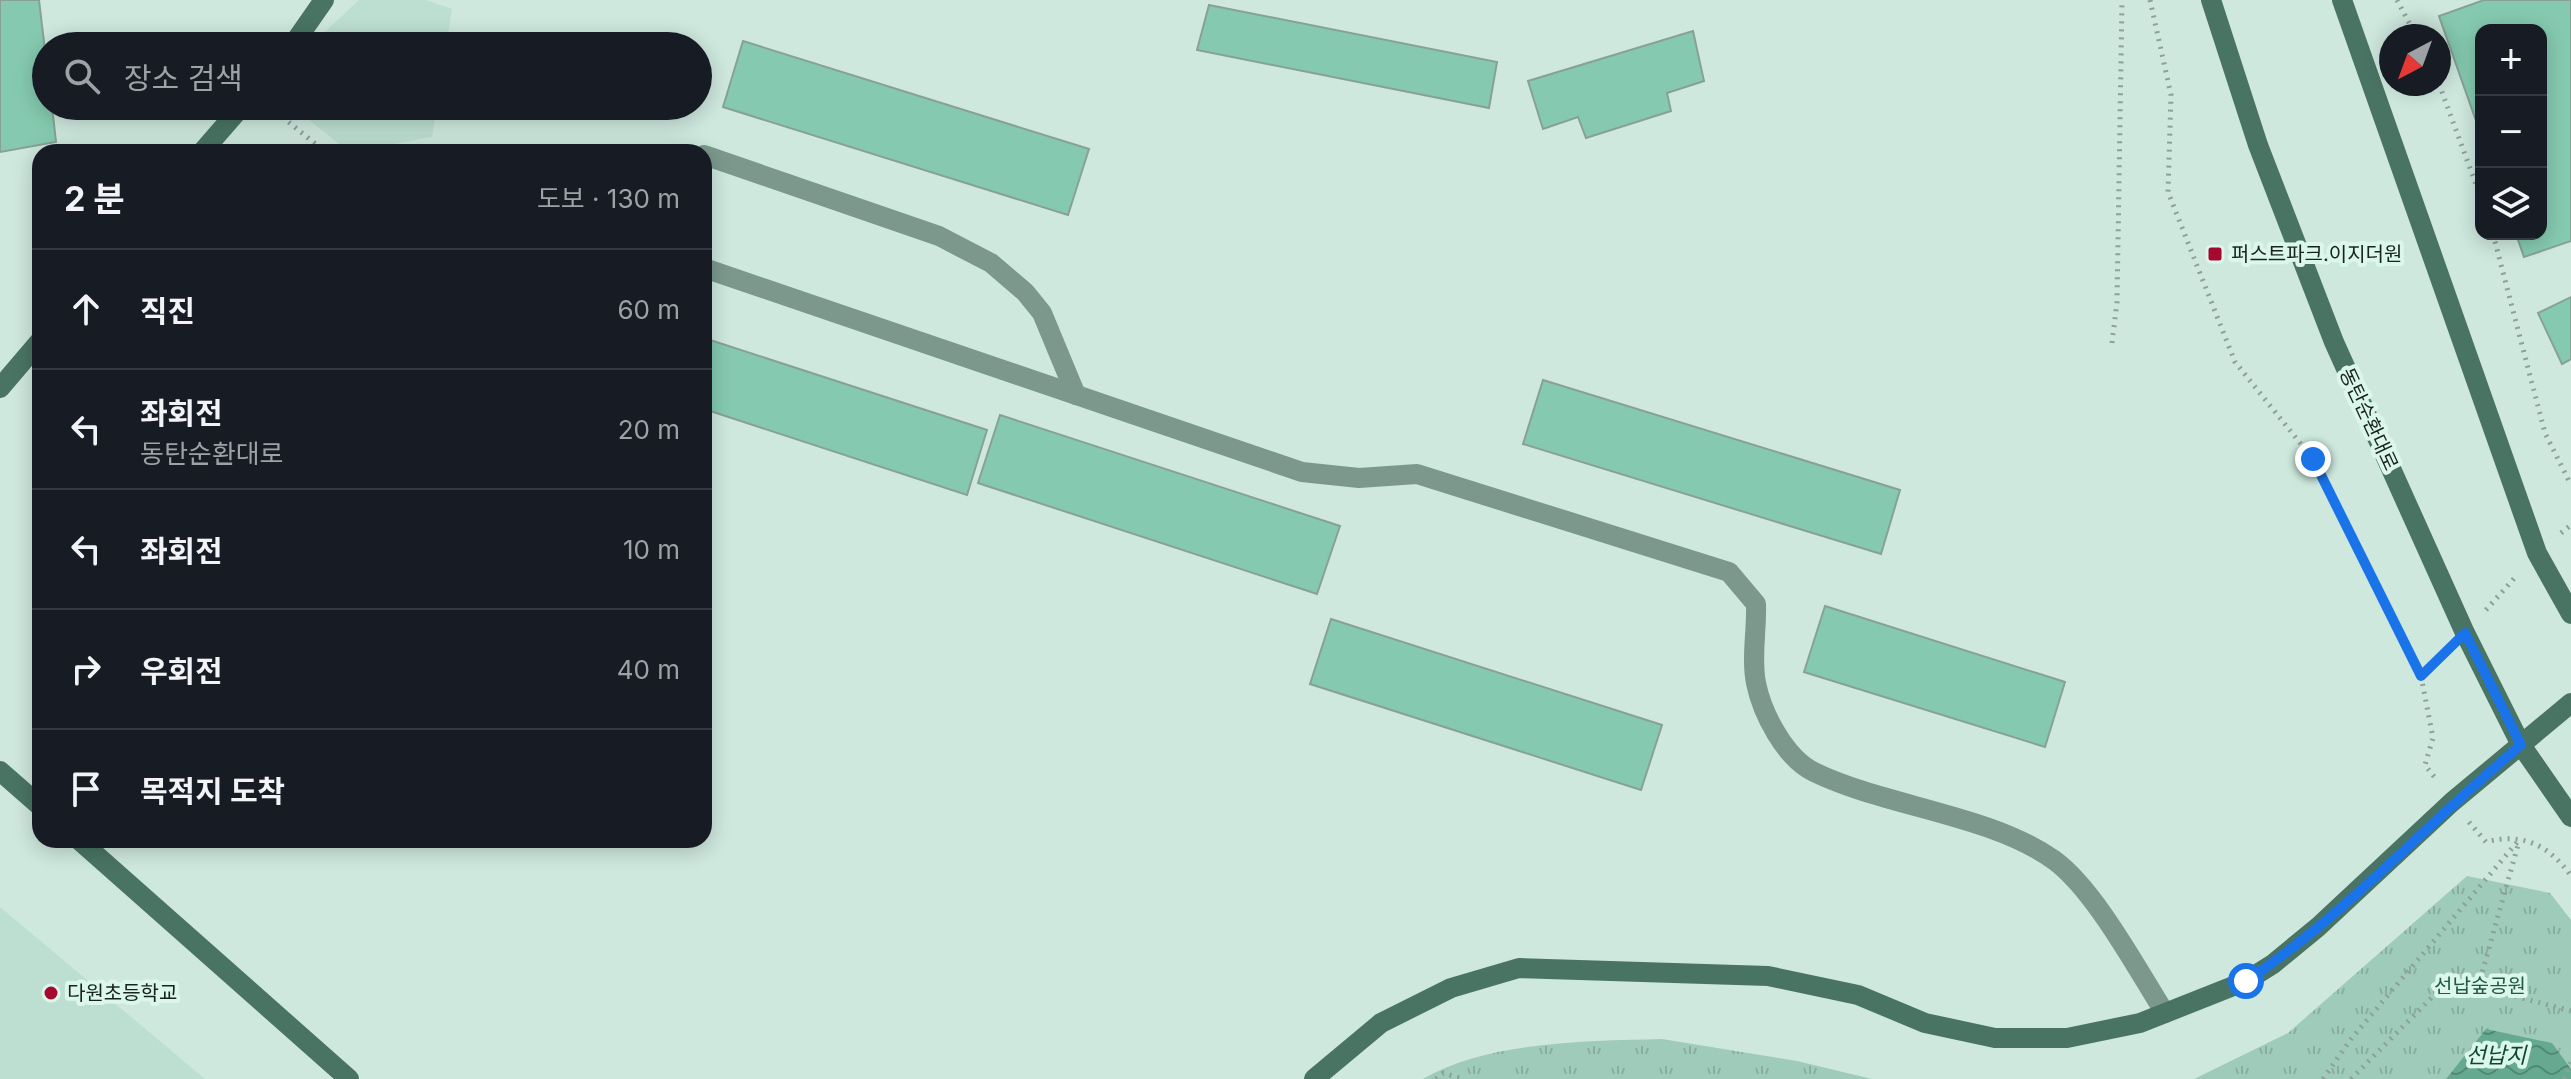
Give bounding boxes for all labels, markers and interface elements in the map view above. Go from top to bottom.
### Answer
north arrow [2379,24,2451,96]
map controls [2475,24,2547,240]
button: + [2475,24,2547,96]
search box [32,32,712,120]
icon: search [60,54,104,98]
text: 장소 검색 [124,60,243,96]
button: − [2475,96,2547,168]
button: layers [2475,168,2547,240]
text: 2 분 [64,178,125,219]
text: 도보 · 130 m [537,183,680,214]
place label: 퍼스트파크.이지더원 [2231,242,2402,266]
marker: 퍼스트파크.이지더원 [2206,245,2224,263]
icon: ahead [64,287,108,331]
text: 직진 [140,293,195,329]
text: 60 m [617,294,680,325]
street label: 동탄순환대로 [2335,364,2403,474]
text: 좌회전 [140,395,223,431]
icon: left [64,407,108,451]
text: 20 m [618,414,680,445]
text: 동탄순환대로 [140,438,284,469]
route end [2295,441,2331,477]
icon: left [64,527,108,571]
text: 좌회전 [140,533,223,569]
text: 10 m [623,534,680,565]
icon: right [64,647,108,691]
text: 우회전 [140,653,223,689]
text: 40 m [617,654,680,685]
icon: arrive [64,767,108,811]
text: 목적지 도착 [140,773,285,809]
route start [2228,963,2264,999]
park label: 선납숲공원 [2434,974,2526,998]
place label: 다원초등학교 [67,981,177,1005]
marker: 다원초등학교 [42,984,60,1002]
water label: 선납지 [2466,1042,2528,1068]

